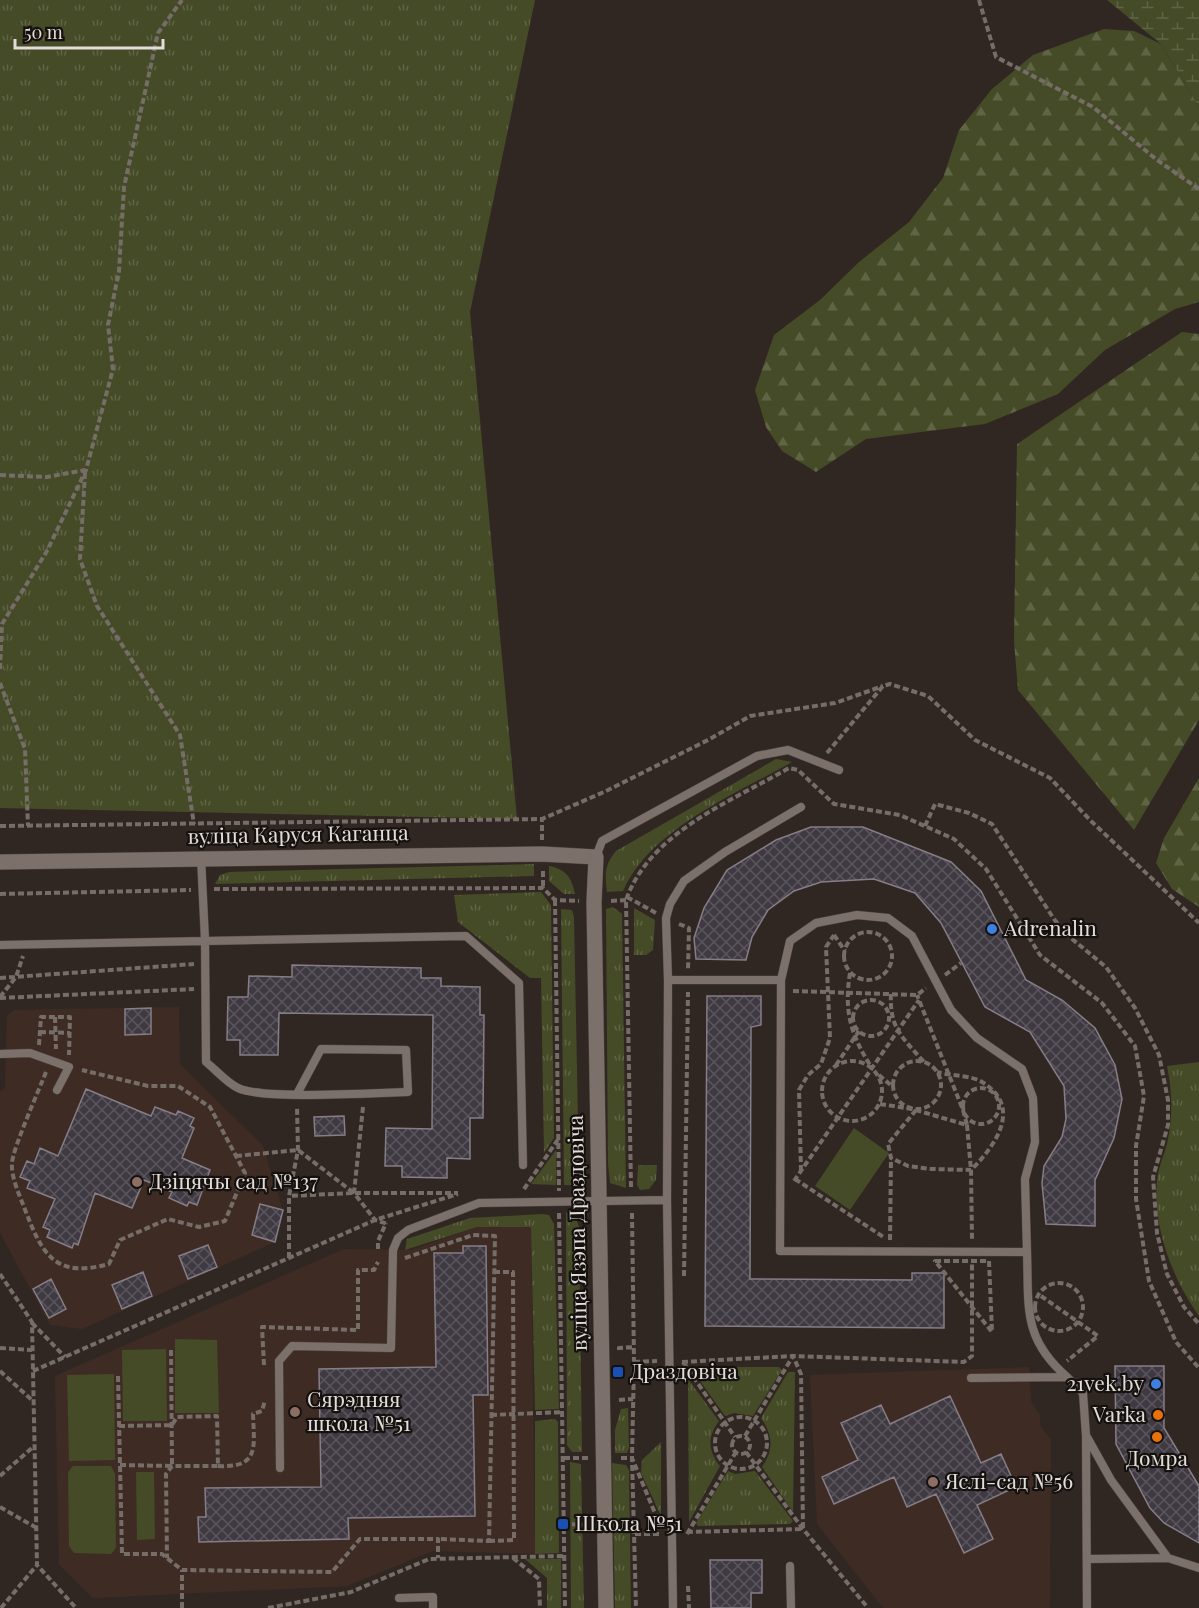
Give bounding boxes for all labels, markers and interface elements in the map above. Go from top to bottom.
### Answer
scale bar [15,12,164,50]
text: 50 m [24,20,63,44]
street label: вуліца Каруся Каганца [187,817,409,849]
place label: Adrenalin [1003,913,1097,941]
marker: Adrenalin [985,922,999,936]
street label: вуліца Язэпа Драздовіча [560,1114,592,1351]
place label: Дзіцячы сад №137 [149,1166,318,1194]
marker: Дзіцячы сад №137 [130,1175,144,1189]
place label: Драздовіча [630,1356,738,1384]
marker: Драздовіча [611,1365,625,1379]
place label: 21vek.by [1066,1368,1144,1396]
marker: 21vek.by [1149,1377,1163,1391]
place label: Сярэдняя школа №51 [307,1384,411,1436]
place label: Varka [1092,1399,1147,1427]
marker: Сярэдняя школа №51 [288,1405,302,1419]
marker: Varka [1151,1408,1165,1422]
marker: Домра [1150,1430,1164,1444]
place label: Домра [1126,1443,1189,1471]
place label: Яслі-сад №56 [944,1466,1073,1494]
marker: Яслі-сад №56 [926,1475,940,1489]
place label: Школа №51 [575,1508,682,1536]
marker: Школа №51 [556,1517,570,1531]

